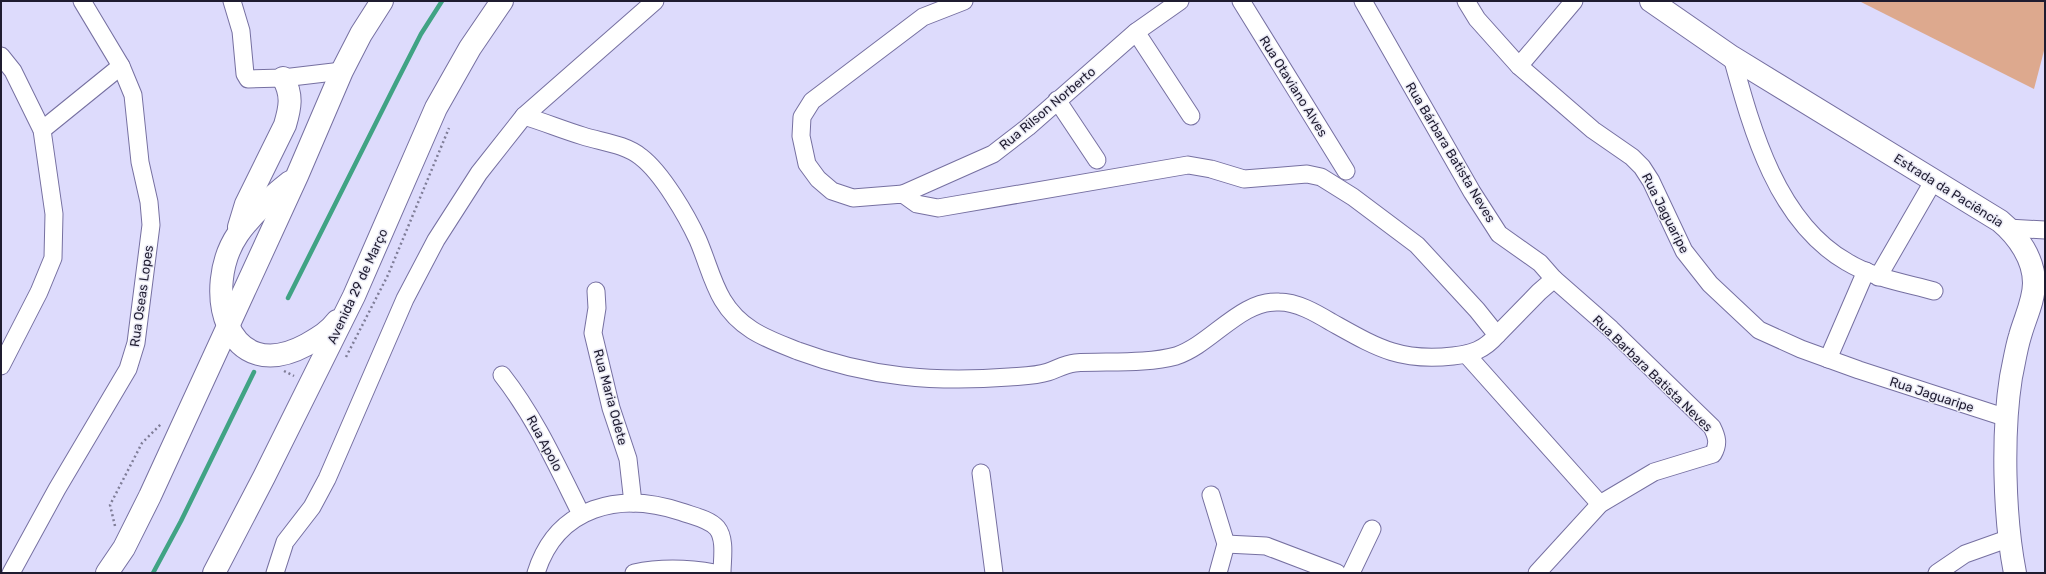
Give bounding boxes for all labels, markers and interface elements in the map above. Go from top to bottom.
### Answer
street label: Rua Otaviano Alves [1256,33,1331,140]
street label: Rua Rilson Norberto [996,64,1098,153]
street label: Rua Bárbara Batista Neves [1403,80,1499,225]
street label: Estrada da Paciência [1891,151,2006,230]
street label: Rua Jaguaripe [1638,171,1692,256]
street label: Avenida 29 de Março [324,226,391,346]
street label: Rua Oseas Lopes [127,244,156,348]
street label: Rua Barbara Batista Neves [1590,312,1716,435]
street label: Rua Maria Odete [590,347,631,447]
street label: Rua Jaguaripe [1887,374,1976,416]
street label: Rua Apolo [524,413,565,474]

